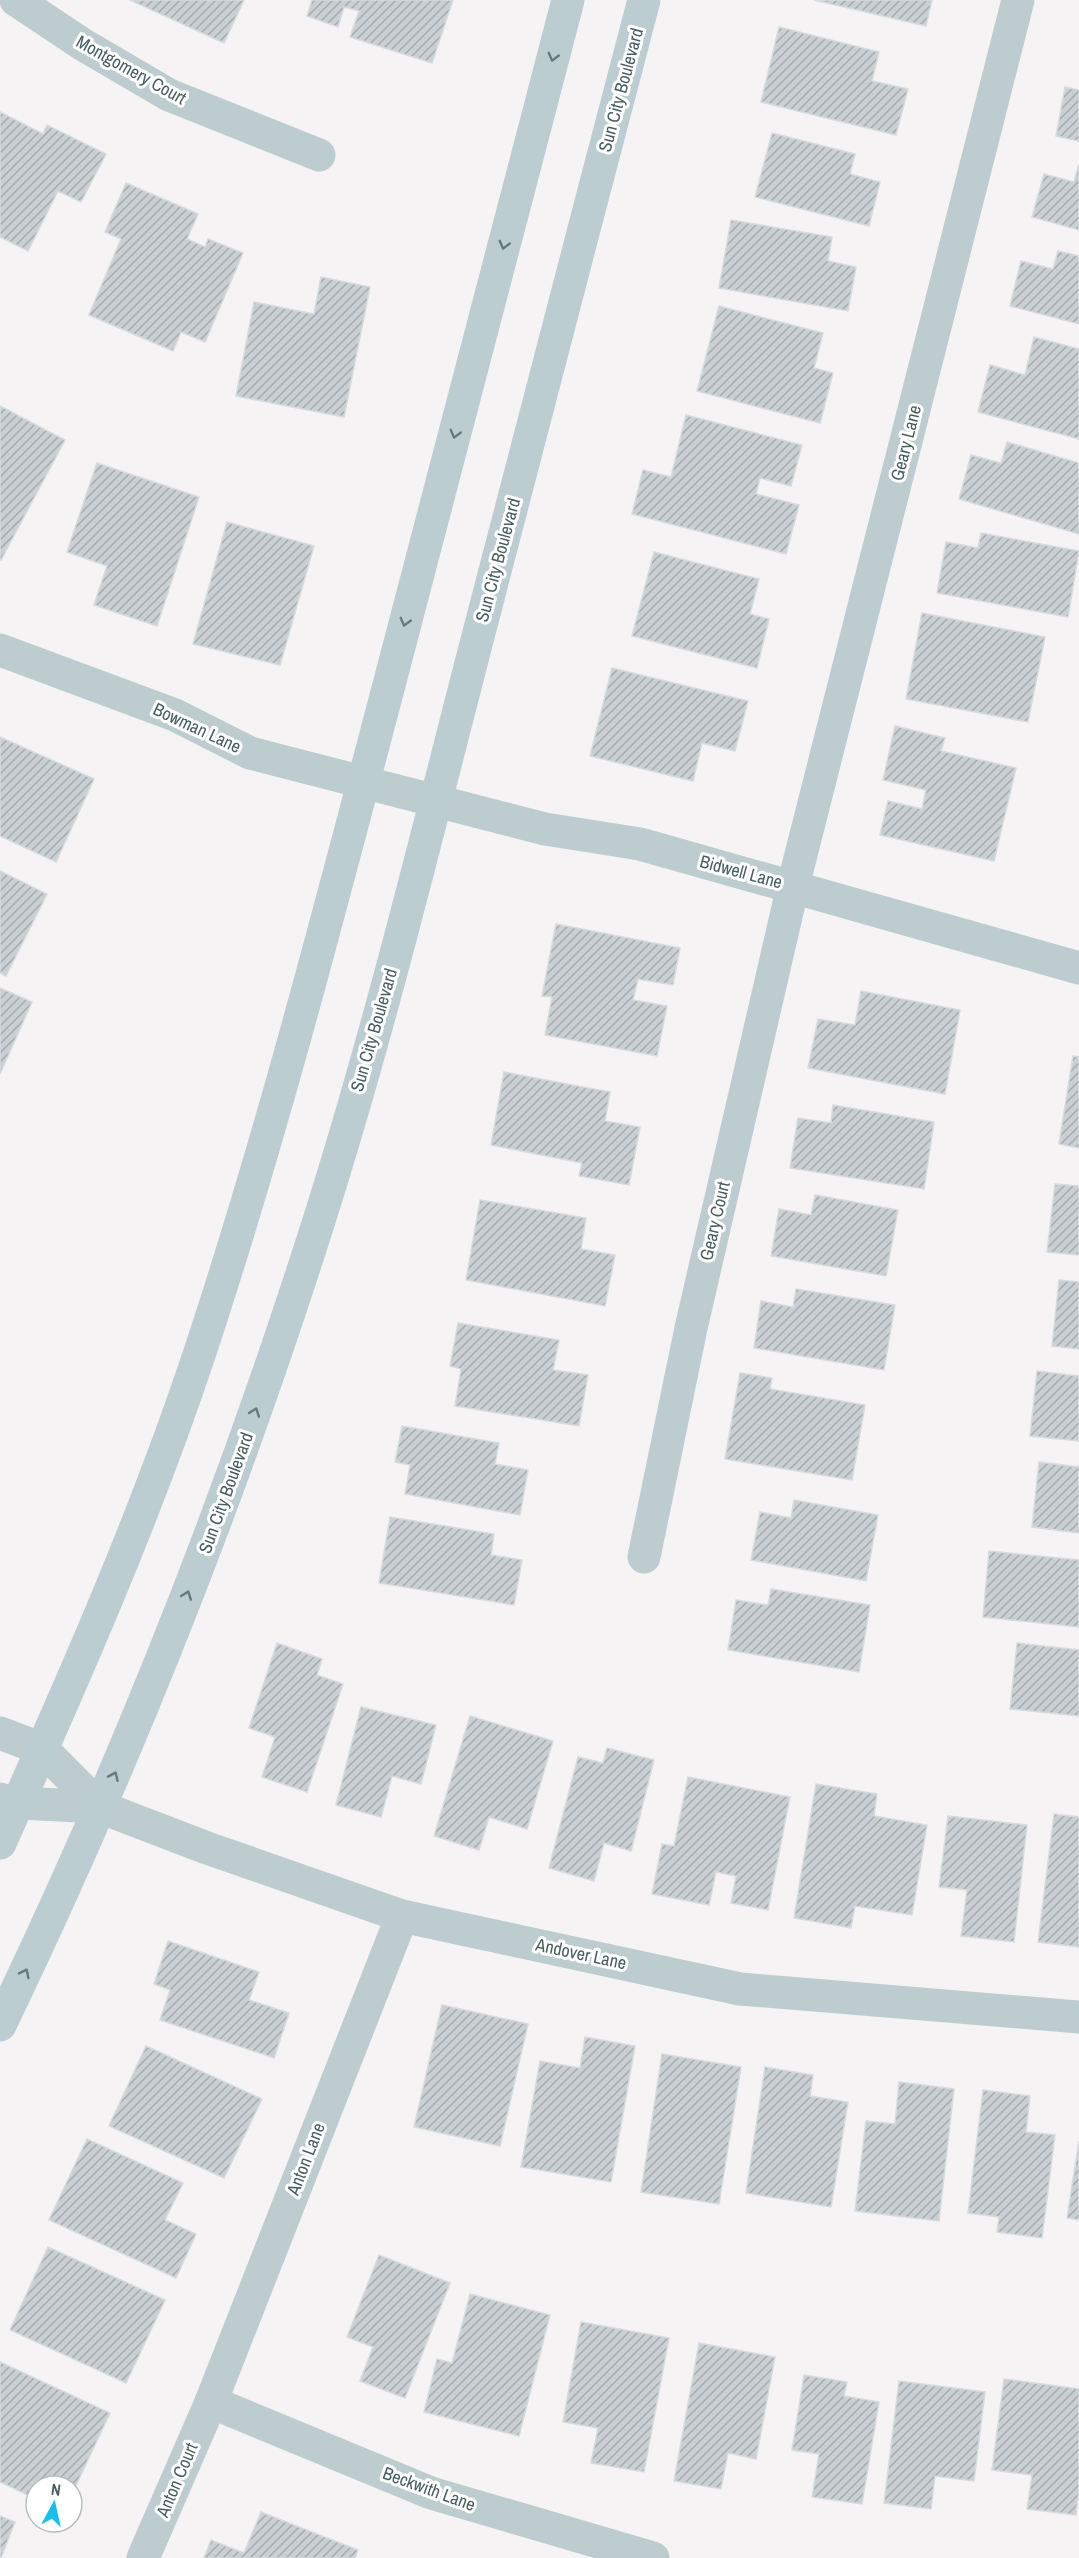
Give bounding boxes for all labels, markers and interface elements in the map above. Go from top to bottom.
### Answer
street label: Sun City Boulevard [592,25,649,155]
street label: Montgomery Court [72,29,191,110]
one-way arrow [548,51,561,61]
one-way arrow [499,239,511,250]
street label: Geary Lane [884,402,927,483]
one-way arrow [449,429,462,439]
street label: Sun City Boulevard [469,495,526,625]
one-way arrow [400,617,413,627]
street label: Bowman Lane [149,696,245,759]
street label: Bidwell Lane [697,849,785,895]
street label: Sun City Boulevard [344,965,403,1094]
street label: Geary Court [693,1179,736,1263]
one-way arrow [247,1407,260,1418]
street label: Sun City Boulevard [192,1429,259,1557]
one-way arrow [180,1590,193,1601]
one-way arrow [107,1771,119,1782]
street label: Andover Lane [533,1932,629,1975]
one-way arrow [18,1968,30,1979]
street label: Anton Lane [280,2119,331,2199]
street label: Anton Court [149,2439,203,2522]
street label: Beckwith Lane [379,2460,479,2517]
north arrow [24,2474,84,2534]
text: N [50,2478,62,2501]

